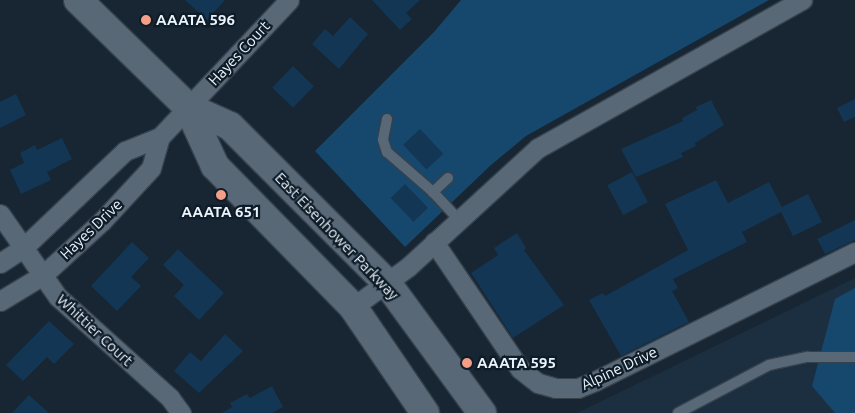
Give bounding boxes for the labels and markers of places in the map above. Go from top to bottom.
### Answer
place label: AAATA 596 [156,11,235,29]
marker: AAATA 596 [140,14,152,26]
marker: AAATA 651 [215,189,227,201]
place label: AAATA 651 [182,203,260,221]
place label: AAATA 595 [477,354,556,372]
marker: AAATA 595 [461,357,473,369]

